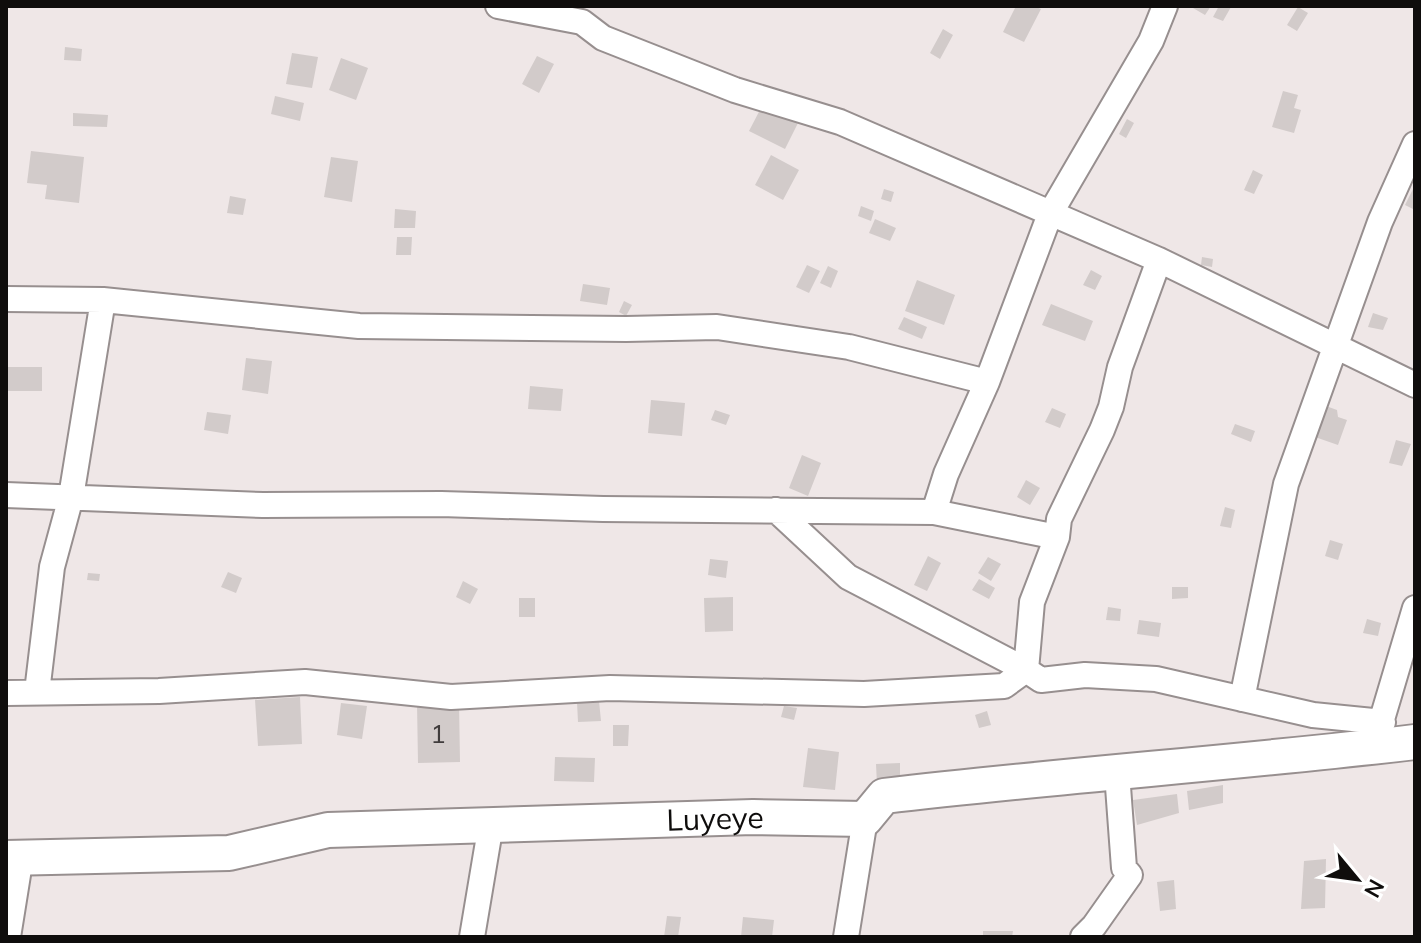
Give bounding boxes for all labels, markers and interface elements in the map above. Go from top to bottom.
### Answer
house number: 1 [430,717,446,750]
street label: Luyeye [666,798,764,839]
north arrow [1317,839,1397,919]
text: N [1358,875,1391,903]

